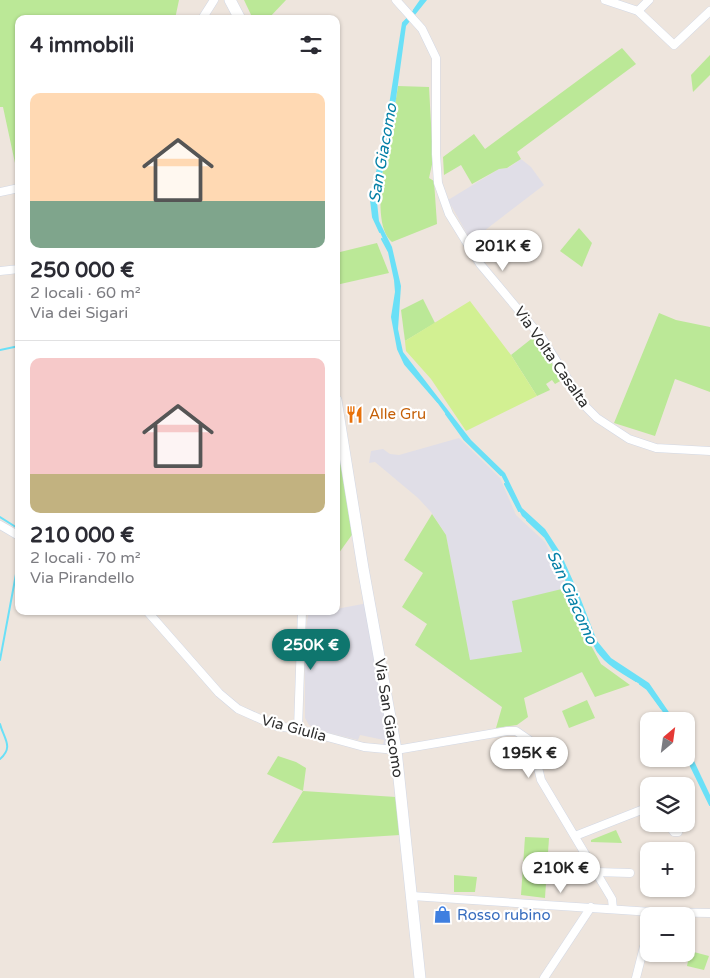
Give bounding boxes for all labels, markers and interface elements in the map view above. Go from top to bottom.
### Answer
icon: filters [297,31,325,59]
text: 4 immobili [30,33,134,58]
water label: San Giacomo [364,101,402,204]
icon: home [133,125,223,215]
pin: 201K € [462,230,544,272]
text: 201K € [475,236,531,256]
text: 250 000 € [30,258,134,283]
text: 2 locali · 60 m² [30,283,141,303]
text: Via dei Sigari [30,303,128,323]
street label: Via Volta Casalta [510,303,594,411]
icon: home [133,391,223,481]
restaurant icon: Alle Gru [345,404,365,424]
place label: Alle Gru [369,405,426,423]
text: 210 000 € [30,523,134,548]
water label: San Giacomo [543,547,602,649]
text: 2 locali · 70 m² [30,548,141,568]
text: Via Pirandello [30,568,134,588]
pin: 250K € [270,628,352,671]
text: 250K € [283,635,339,655]
street label: Via San Giacomo [371,657,407,779]
street label: Via Giulia [260,711,328,745]
north arrow [640,712,695,768]
map controls [640,712,695,962]
pin: 195K € [488,736,570,779]
text: 195K € [501,743,557,763]
button: layers [640,777,695,832]
button: + [640,842,695,897]
pin: 210K € [520,852,602,894]
text: 210K € [533,858,589,878]
shop icon: Rosso rubino [433,905,453,925]
place label: Rosso rubino [457,906,551,924]
button: − [640,907,695,962]

